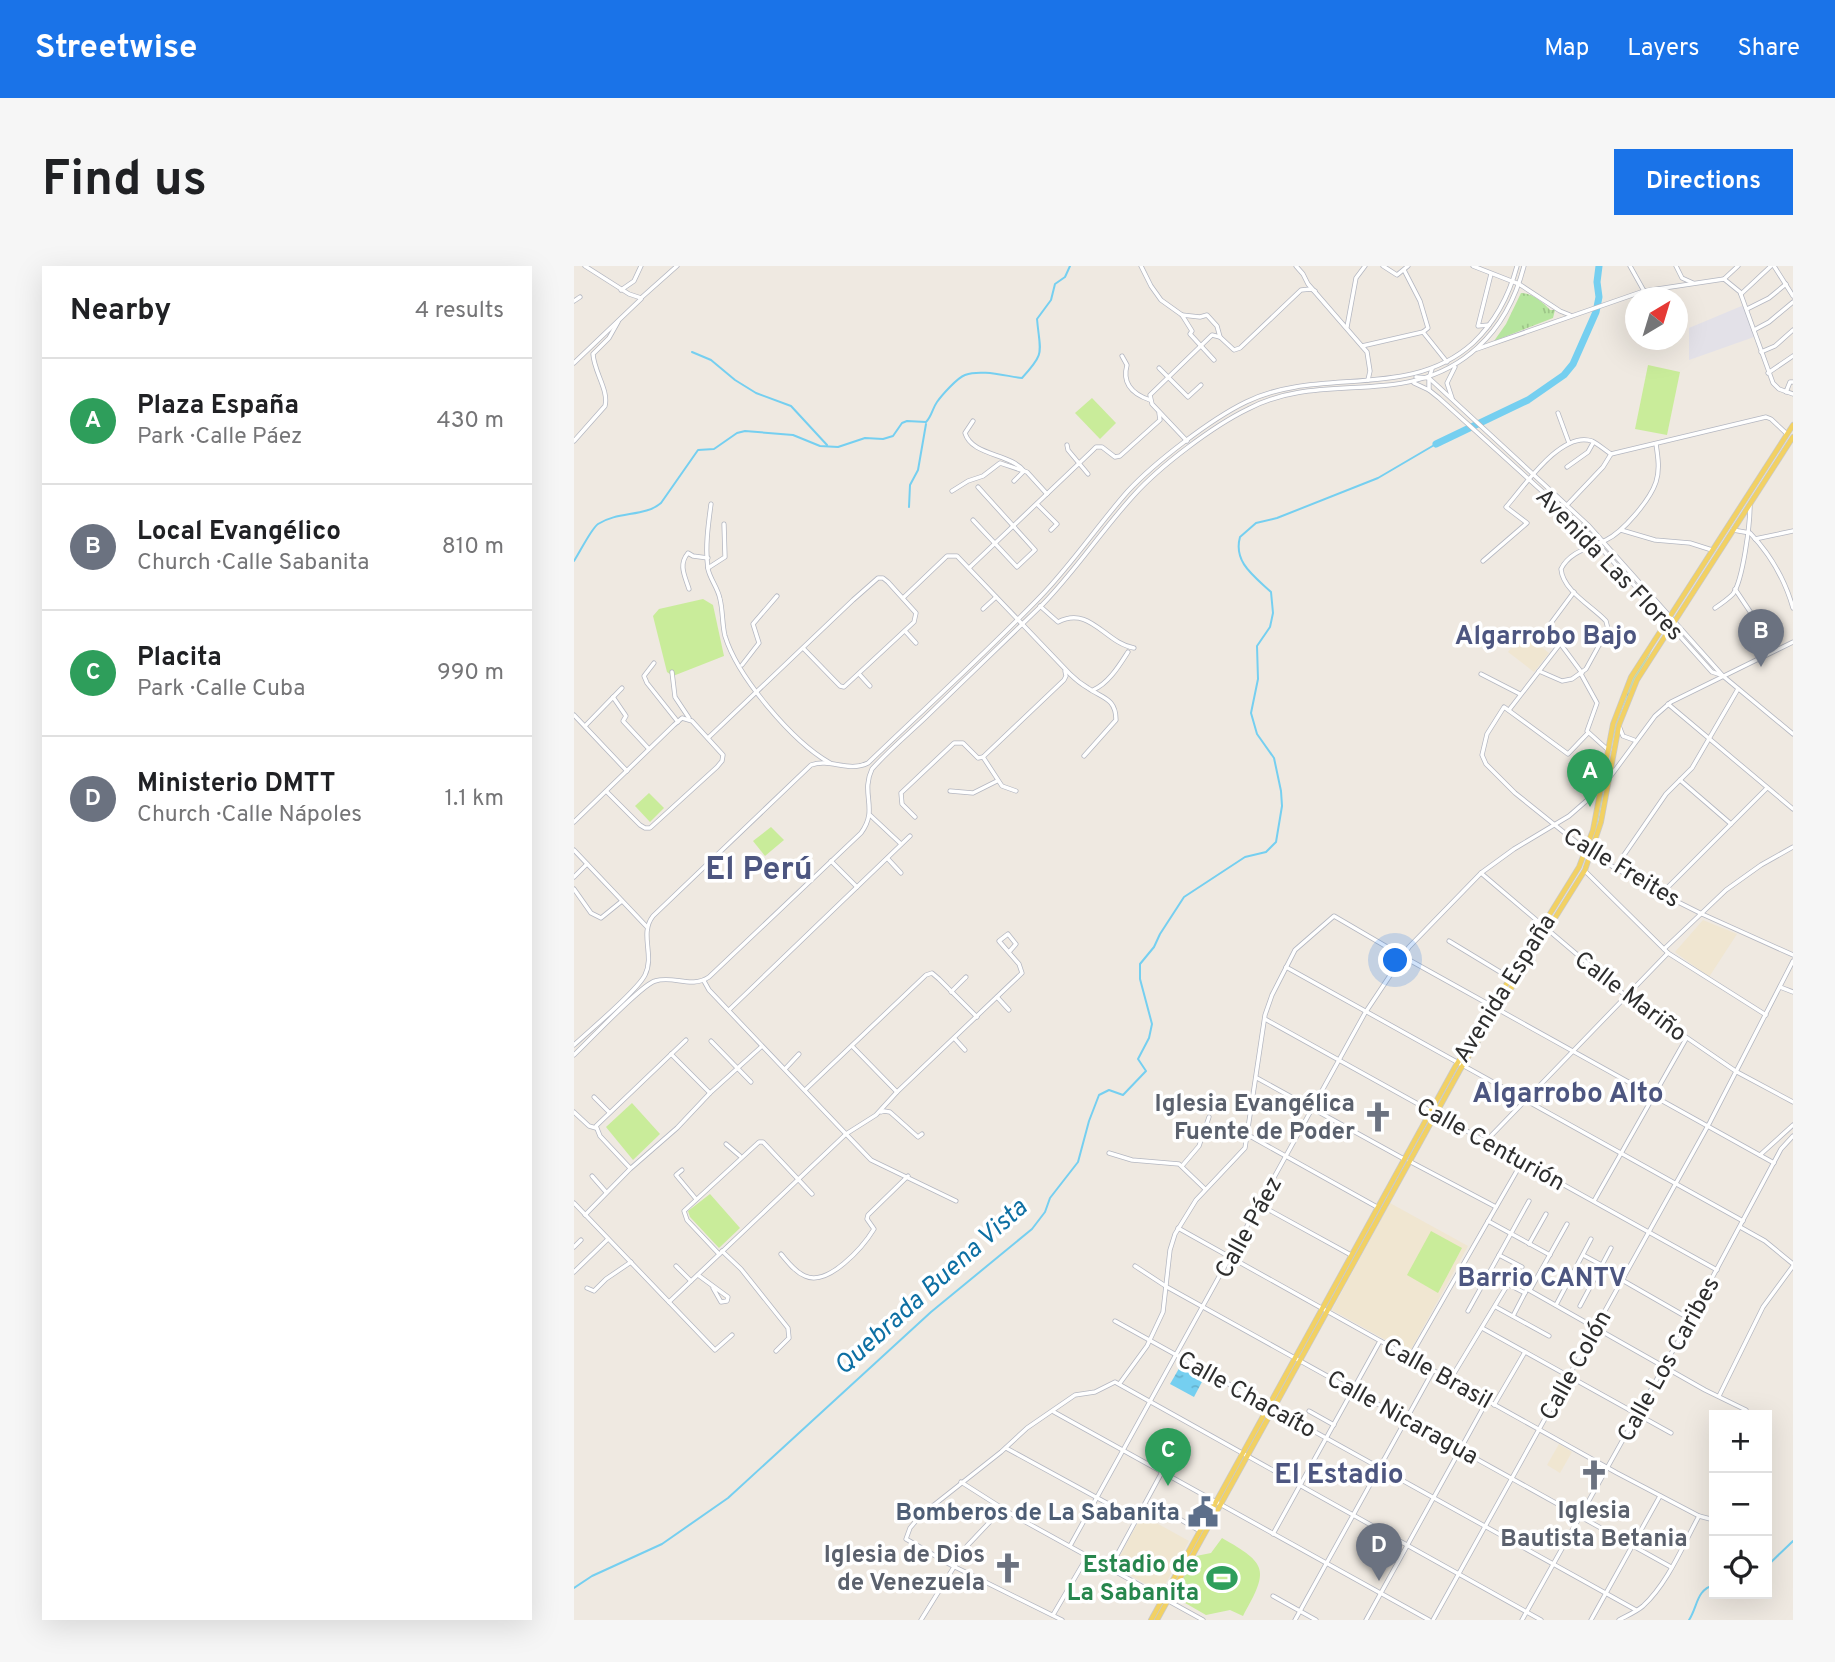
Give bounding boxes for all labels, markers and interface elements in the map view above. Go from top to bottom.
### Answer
text: Streetwise [35,28,197,70]
text: Map [1544,34,1589,64]
text: Layers [1627,34,1699,64]
text: Share [1737,34,1800,64]
button: Directions [1614,149,1793,215]
text: Find us [42,151,207,213]
north arrow [1625,287,1688,350]
text: Nearby [70,293,171,330]
text: 4 results [415,297,504,326]
text: Plaza España [137,390,299,423]
text: A [85,407,101,436]
text: 430 m [436,407,504,436]
text: Park · Calle Páez [137,423,302,452]
street label: Avenida Las Flores [1528,483,1689,648]
text: Local Evangélico [137,516,341,549]
text: B [85,533,101,562]
text: 810 m [442,533,504,562]
text: Church · Calle Sabanita [137,549,369,578]
pin: B [1738,609,1784,667]
district label: Algarrobo Bajo [1455,621,1637,654]
text: Placita [137,642,222,675]
text: C [86,659,100,688]
text: 990 m [437,659,504,688]
text: Park · Calle Cuba [137,675,305,704]
pin: A [1567,749,1613,807]
text: Ministerio DMTT [137,768,336,801]
text: D [85,785,101,814]
text: 1.1 km [445,785,504,814]
text: Church · Calle Nápoles [137,801,362,830]
street label: Calle Freites [1557,822,1685,915]
district label: El Perú [705,851,813,891]
street label: Avenida España [1448,909,1563,1069]
your location [1378,943,1412,977]
street label: Calle Mariño [1568,946,1692,1050]
district label: Algarrobo Alto [1472,1077,1664,1113]
place label: Iglesia Evangélica Fuente de Poder [1155,1090,1355,1148]
street label: Calle Centurión [1410,1092,1570,1199]
church icon: Iglesia Evangélica Fuente de Poder [1361,1100,1395,1134]
street label: Calle Páez [1210,1172,1290,1284]
water label: Quebrada Buena Vista [828,1192,1036,1383]
district label: Barrio CANTV [1458,1263,1626,1296]
street label: Calle Los Caribes [1612,1272,1728,1448]
street label: Calle Colón [1534,1306,1619,1426]
street label: Calle Brasil [1377,1332,1497,1417]
street label: Calle Chacaíto [1171,1345,1321,1446]
street label: Calle Nicaragua [1321,1365,1483,1473]
map controls [1709,1410,1772,1599]
button: + [1709,1410,1772,1473]
pin: C [1145,1428,1191,1486]
district label: El Estadio [1274,1458,1404,1494]
church icon: Iglesia Bautista Betania [1577,1458,1611,1492]
button: − [1709,1473,1772,1536]
public building icon: Bomberos de La Sabanita [1186,1495,1220,1529]
place label: Iglesia Bautista Betania [1500,1497,1688,1555]
place label: Bomberos de La Sabanita [895,1499,1180,1529]
pin: D [1356,1523,1402,1581]
button: locate [1709,1536,1772,1599]
place label: Iglesia de Dios de Venezuela [824,1541,985,1599]
church icon: Iglesia de Dios de Venezuela [991,1551,1025,1585]
place label: Estadio de La Sabanita [1067,1551,1199,1609]
sports icon: Estadio de La Sabanita [1205,1561,1239,1595]

